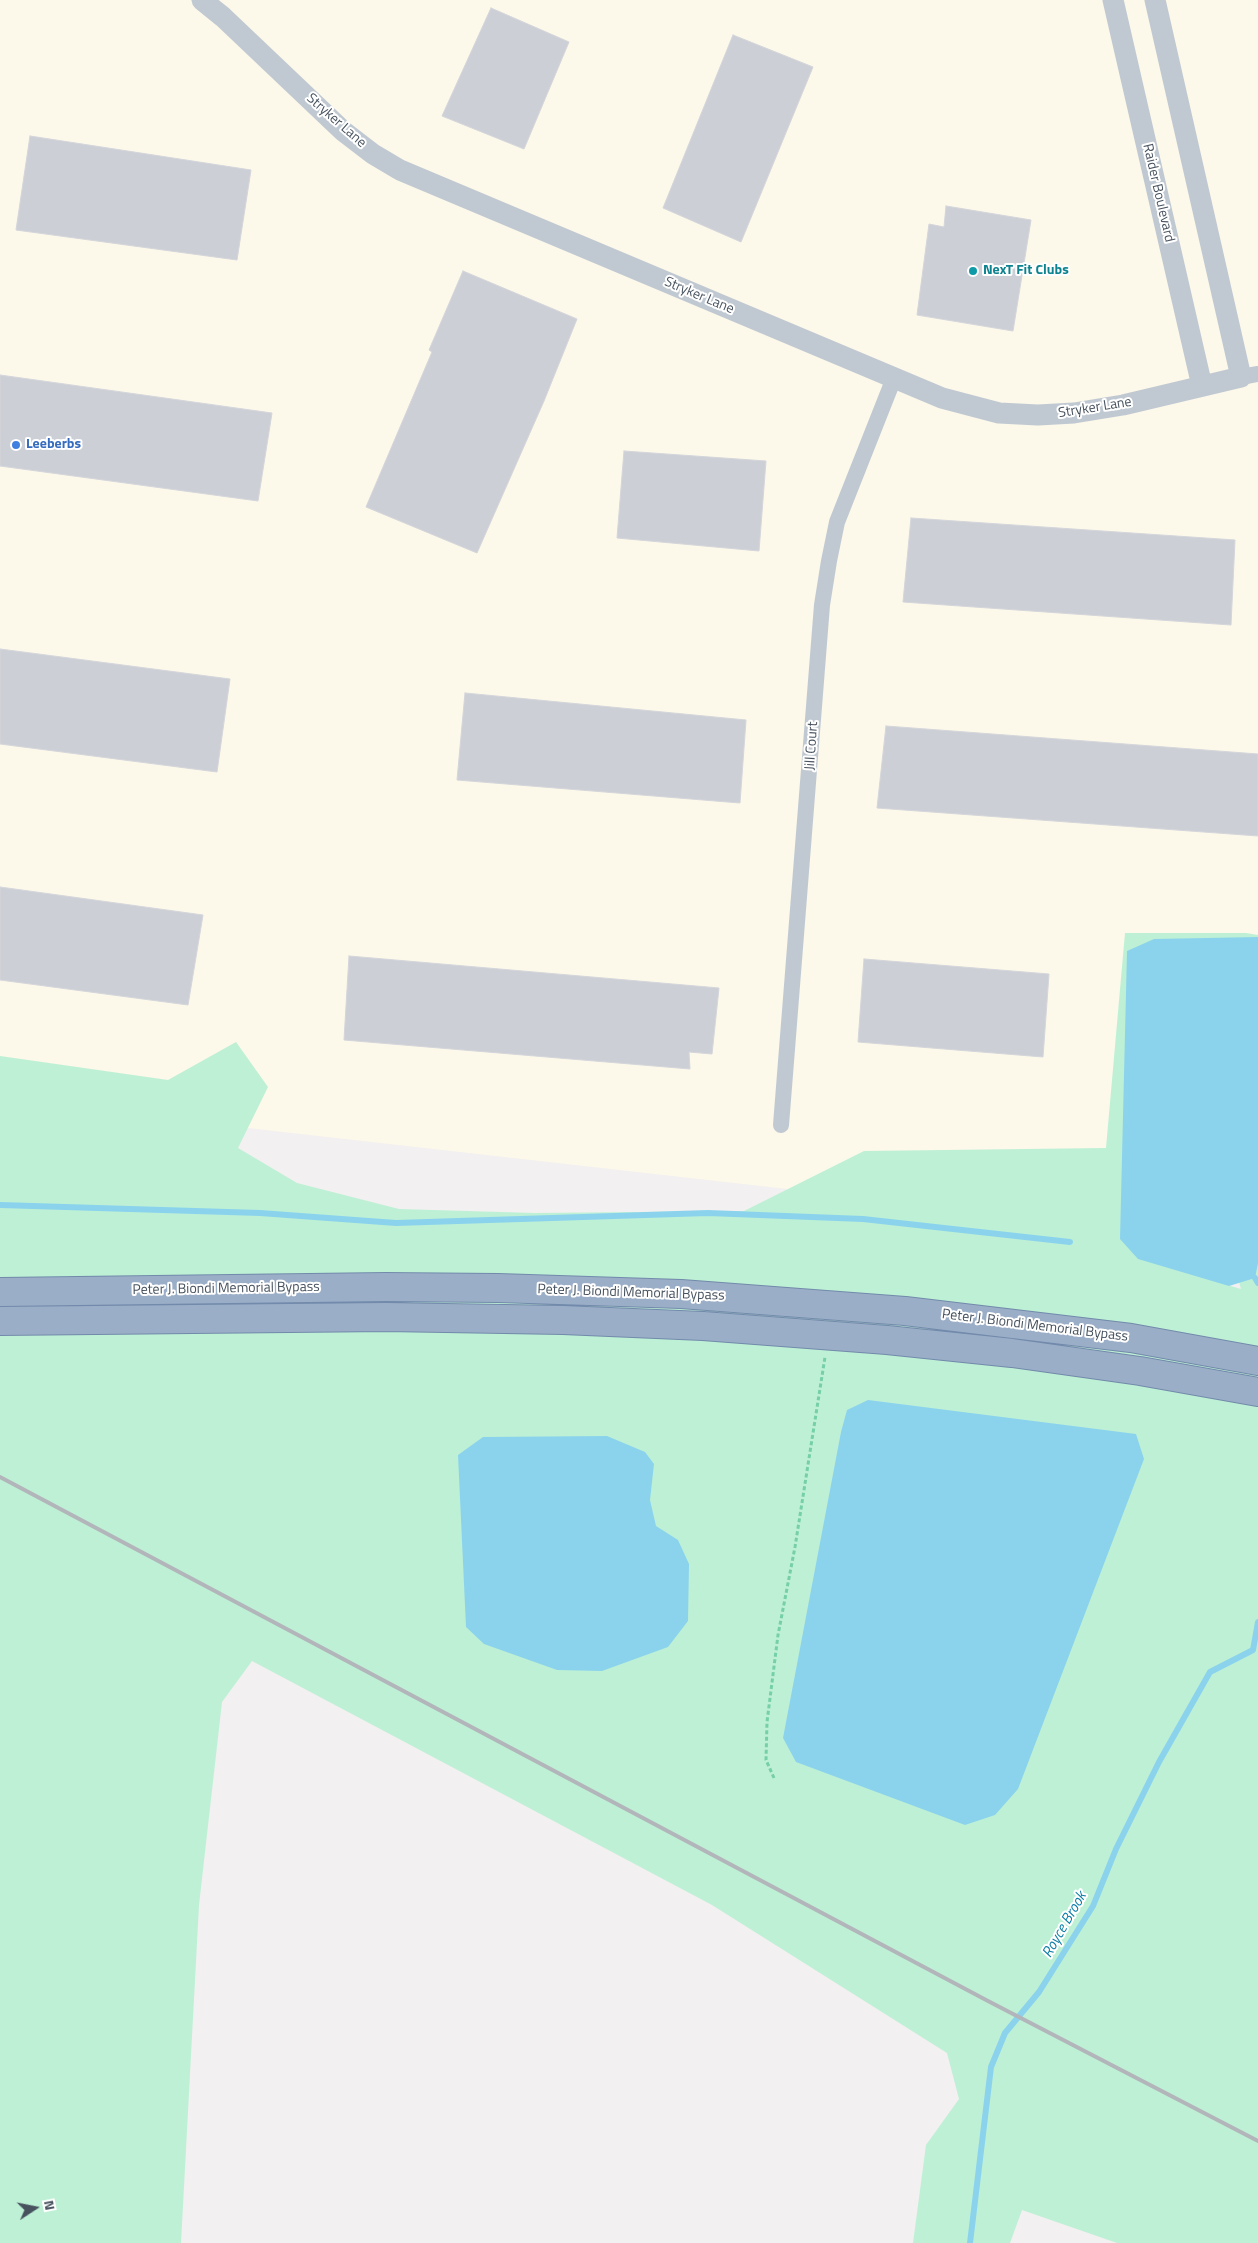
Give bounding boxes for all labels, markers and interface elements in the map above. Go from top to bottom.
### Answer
street label: Stryker Lane [303,90,369,152]
street label: Raider Boulevard [1139,142,1177,244]
place label: NexT Fit Clubs [983,263,1069,279]
marker: NexT Fit Clubs [967,265,979,277]
street label: Stryker Lane [662,274,736,318]
street label: Stryker Lane [1057,394,1133,422]
place label: Leeberbs [26,437,81,453]
marker: Leeberbs [10,439,22,451]
street label: Jill Court [802,721,822,771]
street label: Peter J. Biondi Memorial Bypass [132,1279,320,1299]
street label: Peter J. Biondi Memorial Bypass [537,1281,725,1305]
street label: Peter J. Biondi Memorial Bypass [941,1306,1129,1346]
water label: Royce Brook [1039,1889,1091,1961]
north arrow [10,2183,60,2233]
text: N [39,2198,61,2212]

